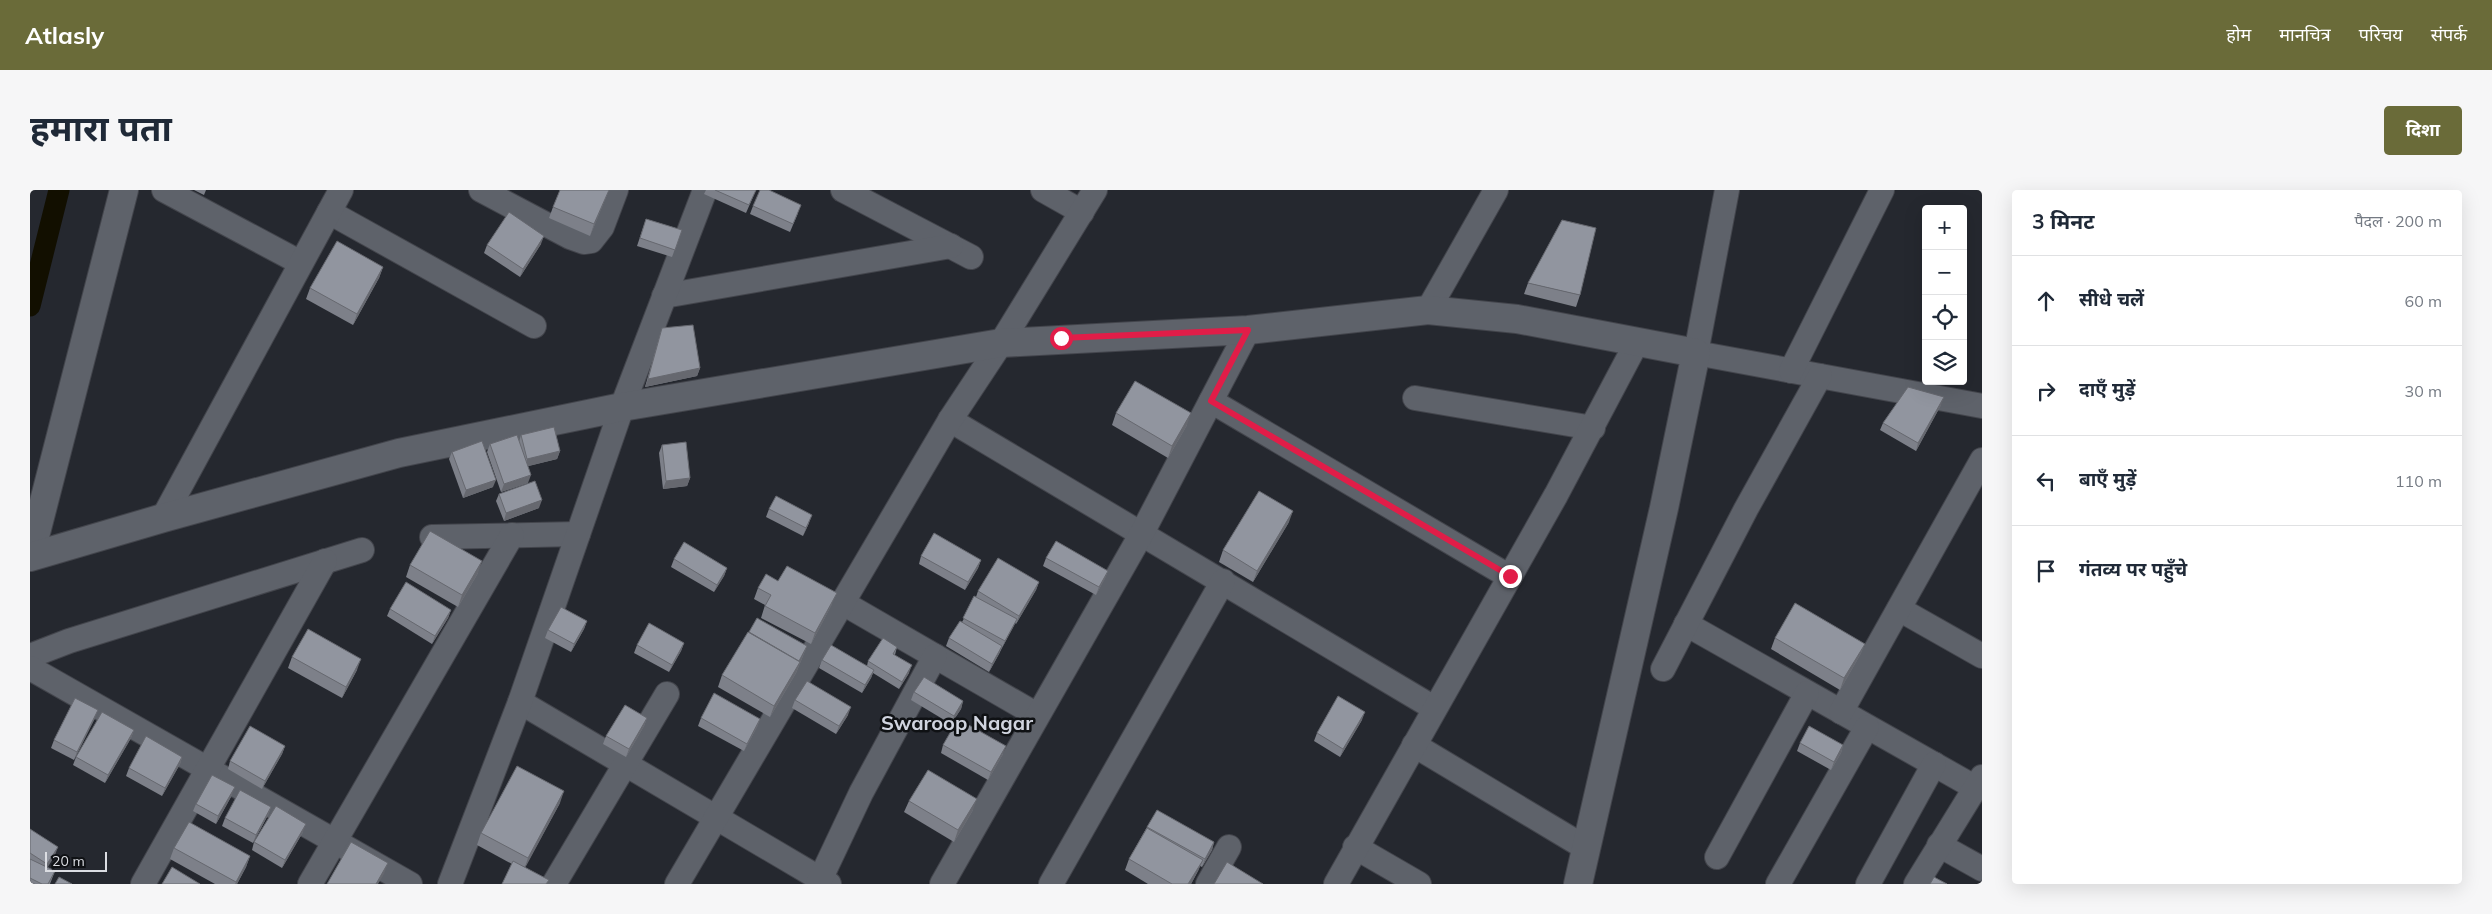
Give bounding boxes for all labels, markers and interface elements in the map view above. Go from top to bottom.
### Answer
text: Atlasly [25,20,104,50]
text: होम [2226,23,2251,46]
text: मानचित्र [2279,23,2331,46]
text: परिचय [2359,23,2403,46]
text: संपर्क [2431,23,2467,46]
text: हमारा पता [30,106,172,150]
button: दिशा [2384,106,2462,155]
map controls [1922,205,1967,385]
button: + [1922,205,1967,250]
text: 3 मिनट [2032,208,2094,234]
text: पैदल · 200 m [2354,211,2442,231]
button: − [1922,250,1967,295]
icon: ahead [2032,287,2060,315]
text: सीधे चलें [2079,287,2144,311]
text: 60 m [2405,291,2442,311]
button: locate [1922,295,1967,340]
route start [1050,327,1073,350]
button: layers [1922,340,1967,385]
icon: right [2032,377,2060,405]
text: दाएँ मुड़ें [2079,377,2135,401]
text: 30 m [2405,381,2442,401]
icon: left [2032,467,2060,495]
text: बाएँ मुड़ें [2079,467,2136,491]
text: 110 m [2395,471,2442,491]
icon: arrive [2032,557,2060,585]
text: गंतव्य पर पहुँचे [2079,557,2187,581]
route end [1499,565,1522,588]
district label: Swaroop Nagar [881,710,1033,735]
scale bar [45,849,108,872]
text: 20 m [52,852,85,870]

